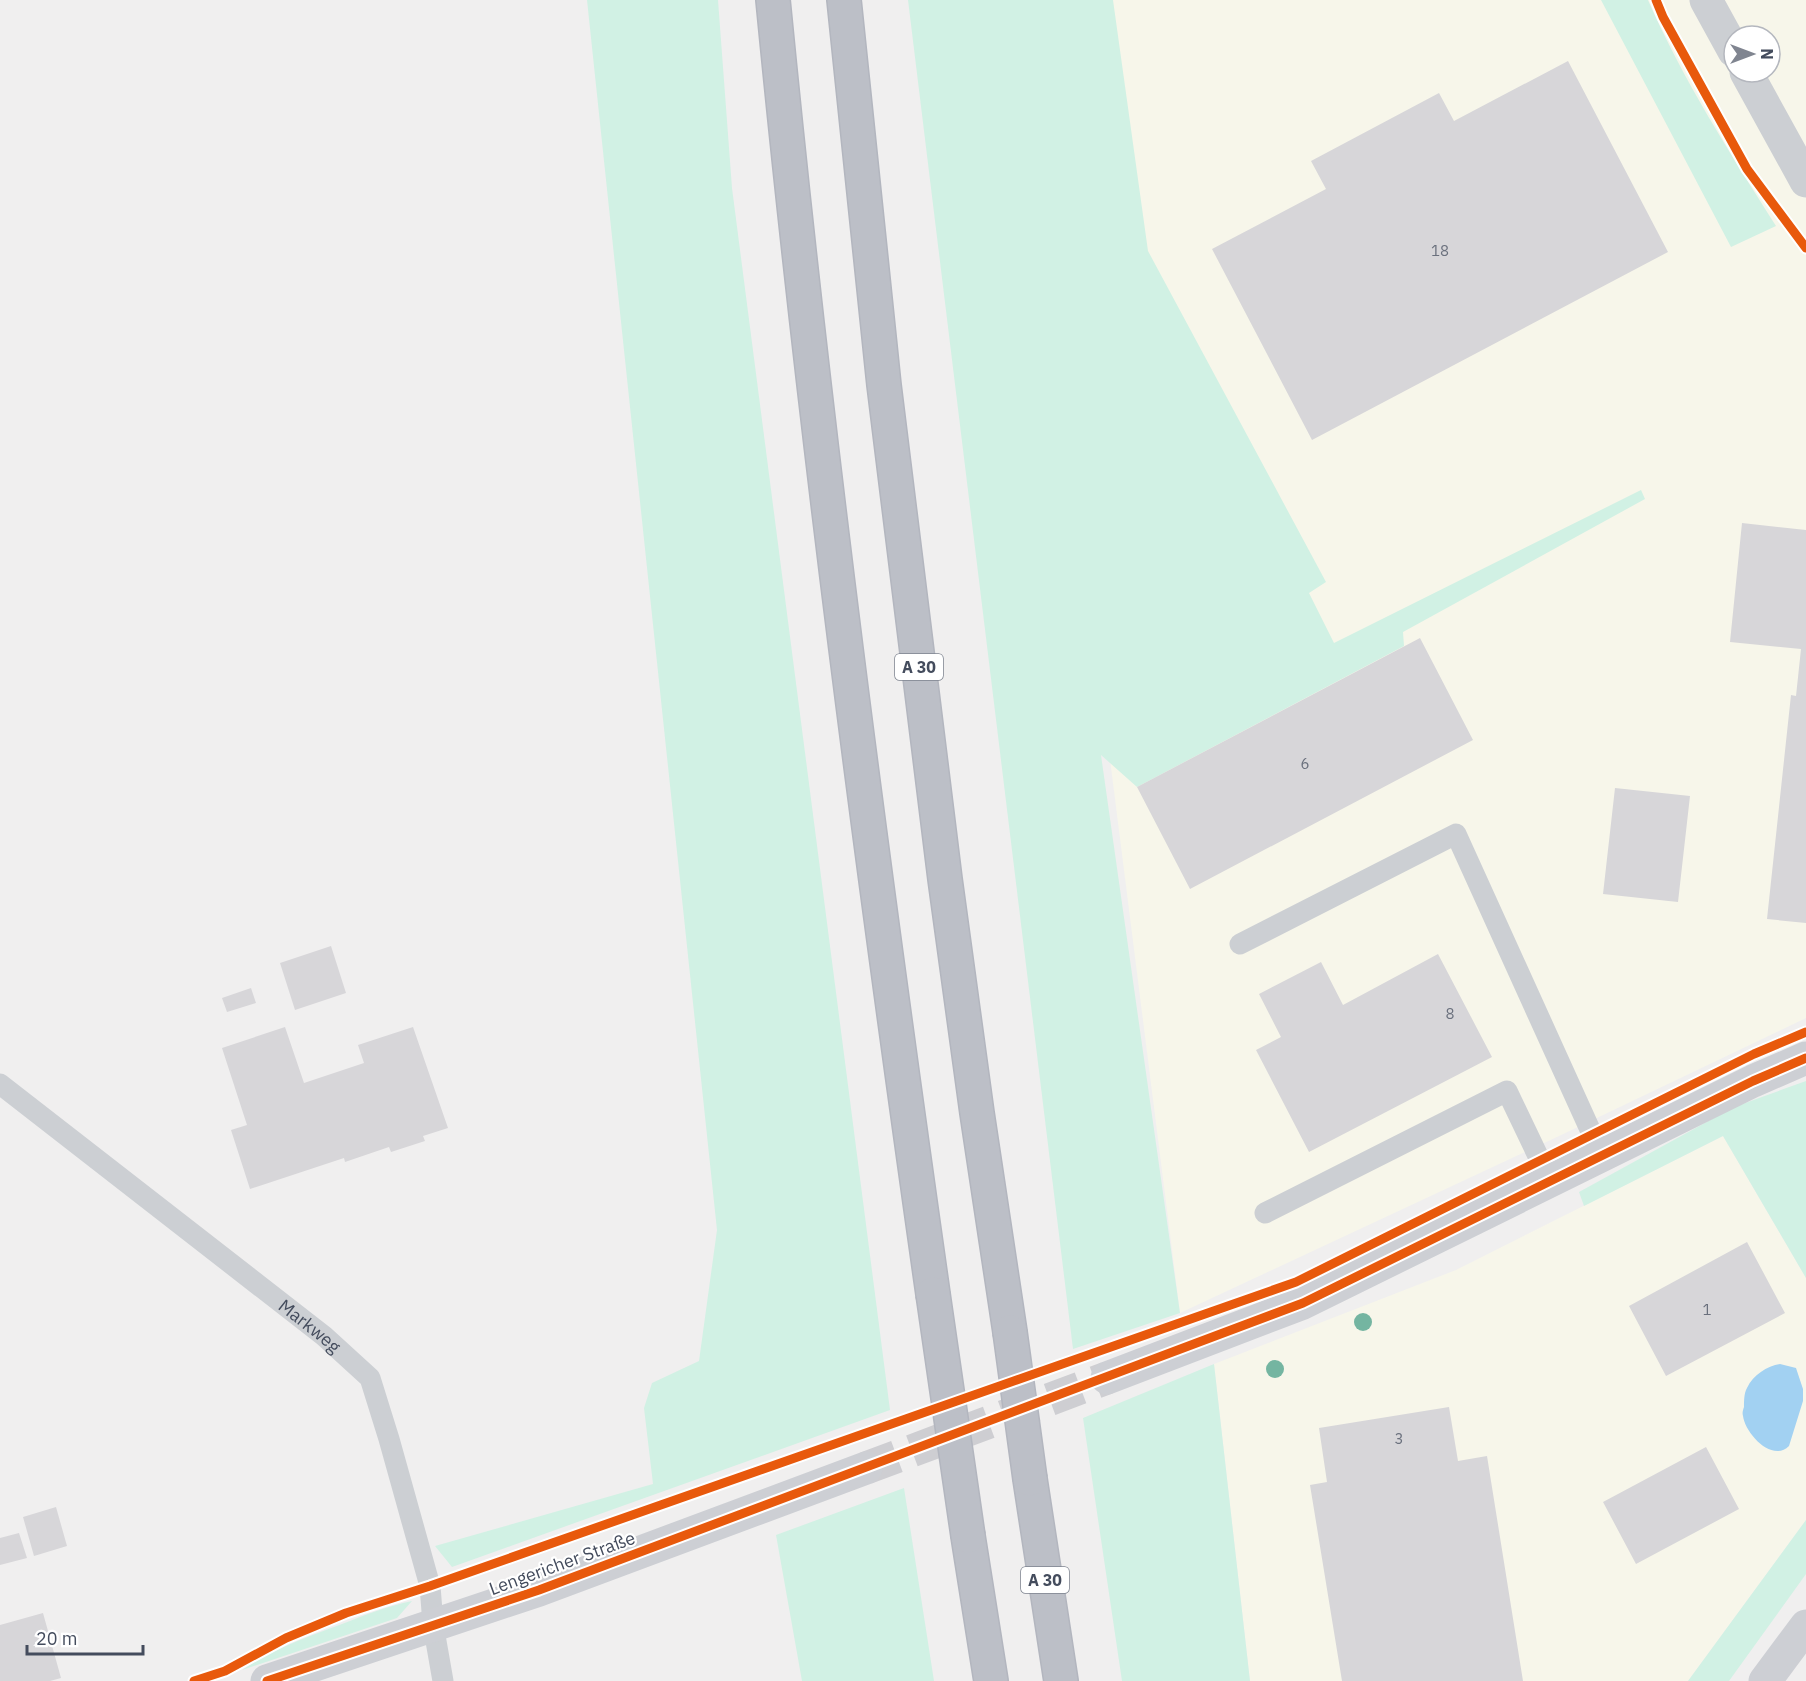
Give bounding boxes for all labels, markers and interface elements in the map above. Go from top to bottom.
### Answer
north arrow [1722,24,1782,84]
text: N [1757,48,1777,60]
house number: 18 [1431,241,1449,260]
road number: A 30 [895,654,943,680]
house number: 6 [1300,754,1310,773]
house number: 8 [1445,1004,1455,1023]
street label: Markweg [274,1294,346,1358]
house number: 1 [1702,1300,1712,1319]
house number: 3 [1394,1429,1404,1448]
street label: Lengericher Straße [486,1526,638,1600]
road number: A 30 [1021,1567,1069,1593]
scale bar [27,1618,142,1656]
text: 20 m [36,1627,78,1650]

